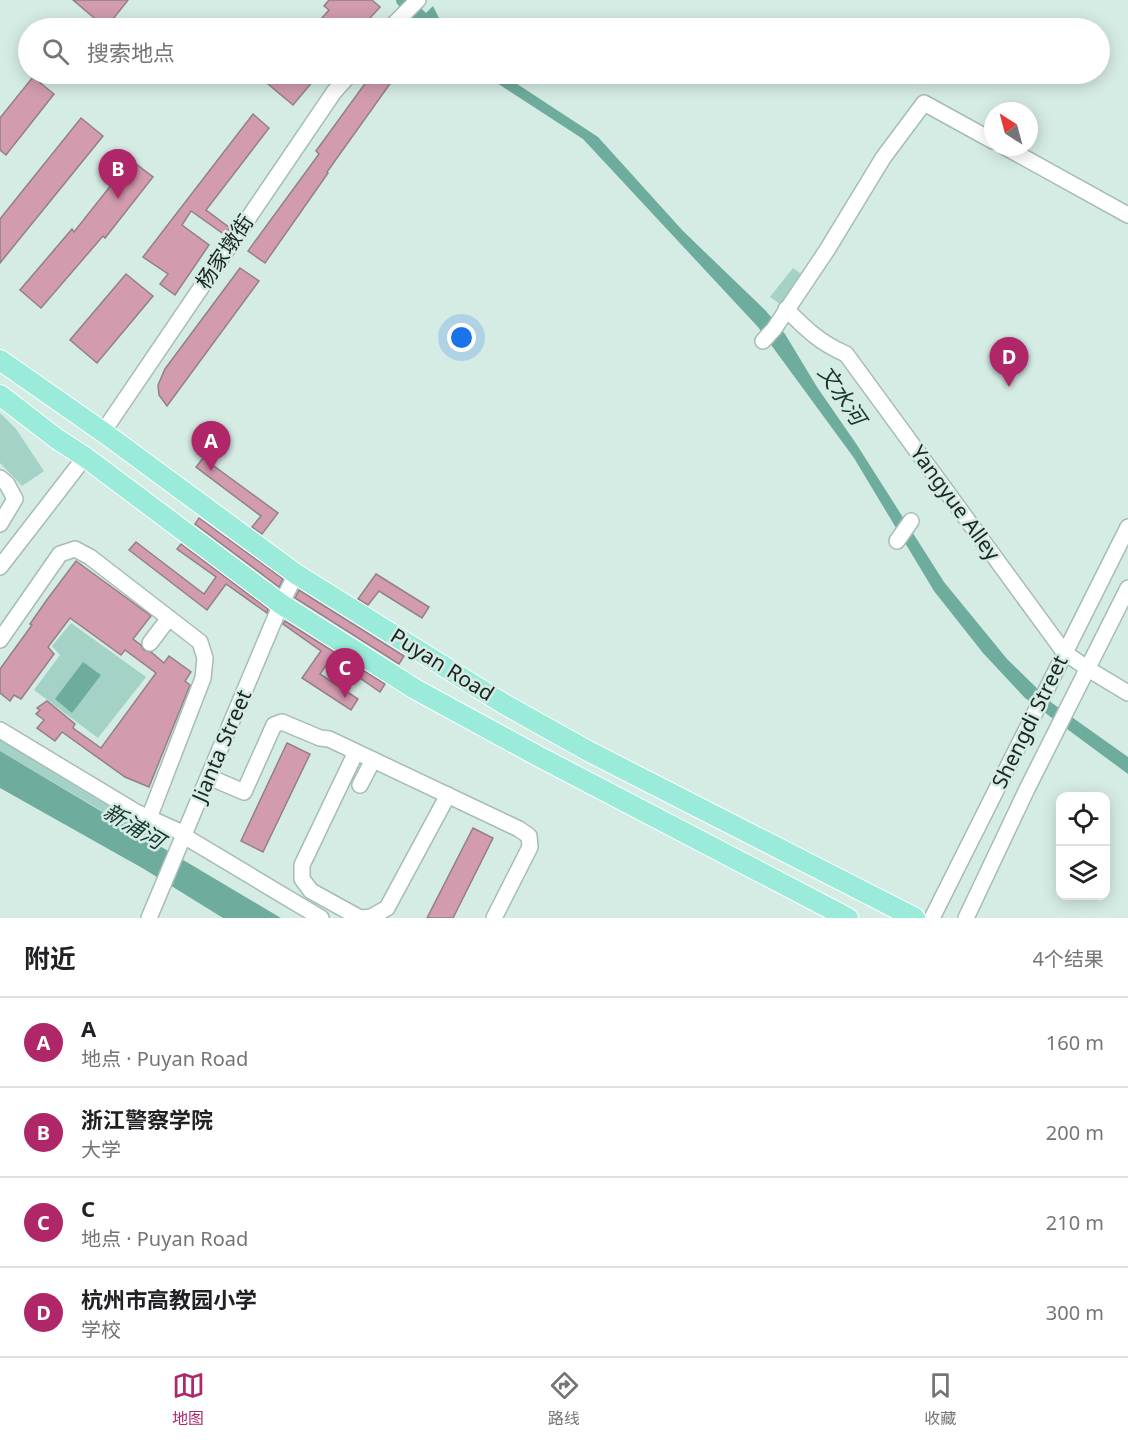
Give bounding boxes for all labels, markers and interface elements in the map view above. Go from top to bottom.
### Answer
search box [18,18,1110,84]
icon: search [39,35,72,68]
text: 搜索地点 [87,37,175,67]
north arrow [984,102,1038,156]
pin: B [98,150,138,199]
street label: 杨家墩街 [189,209,259,294]
your location [447,323,476,352]
pin: D [990,338,1028,387]
water label: 文水河 [812,359,876,433]
pin: A [192,422,230,471]
street label: Yangyue Alley [905,439,1007,566]
street label: Puyan Road [385,621,500,707]
pin: C [326,648,364,698]
street label: Shengdi Street [985,650,1074,793]
street label: Jianta Street [184,685,257,808]
map controls [1056,792,1110,900]
button: locate [1056,792,1110,846]
water label: 新浦河 [98,795,174,857]
button: layers [1056,846,1110,900]
text: 附近 [24,940,76,976]
text: 4个结果 [1033,945,1104,972]
text: A [81,1013,96,1043]
text: A [37,1029,50,1056]
text: 160 m [1046,1029,1104,1056]
text: 地点 · Puyan Road [81,1045,248,1072]
text: 浙江警察学院 [81,1104,213,1134]
text: B [37,1119,50,1146]
text: 200 m [1046,1119,1104,1146]
text: 大学 [81,1136,121,1163]
text: C [81,1193,95,1223]
text: C [37,1209,50,1236]
text: 210 m [1046,1209,1104,1236]
text: 地点 · Puyan Road [81,1225,248,1252]
text: 杭州市高教园小学 [81,1284,257,1314]
text: D [36,1299,51,1326]
text: 300 m [1046,1299,1104,1326]
text: 学校 [81,1316,121,1343]
tab: 地图 [172,1369,205,1429]
tab: 路线 [548,1369,581,1429]
tab: 收藏 [924,1369,957,1429]

